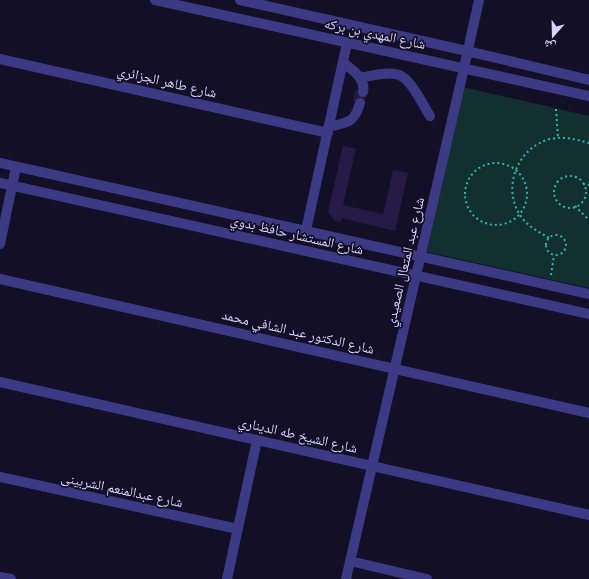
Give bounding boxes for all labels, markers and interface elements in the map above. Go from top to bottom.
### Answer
street label: شارع المهدي بن بركه [322,15,427,56]
north arrow [533,16,573,56]
text: ش [542,36,558,53]
street label: شارع طاهر الجزائري [115,62,218,104]
street label: شارع عبد المتعال الصعيدي [382,196,431,329]
street label: شارع المستشار حافظ بدوي [228,211,365,261]
street label: شارع الدكتور عبد الشافي محمد [219,306,376,360]
street label: شارع الشيخ طه الديناري [236,413,359,459]
street label: شارع عبدالمنعم الشربينى [59,469,185,512]

